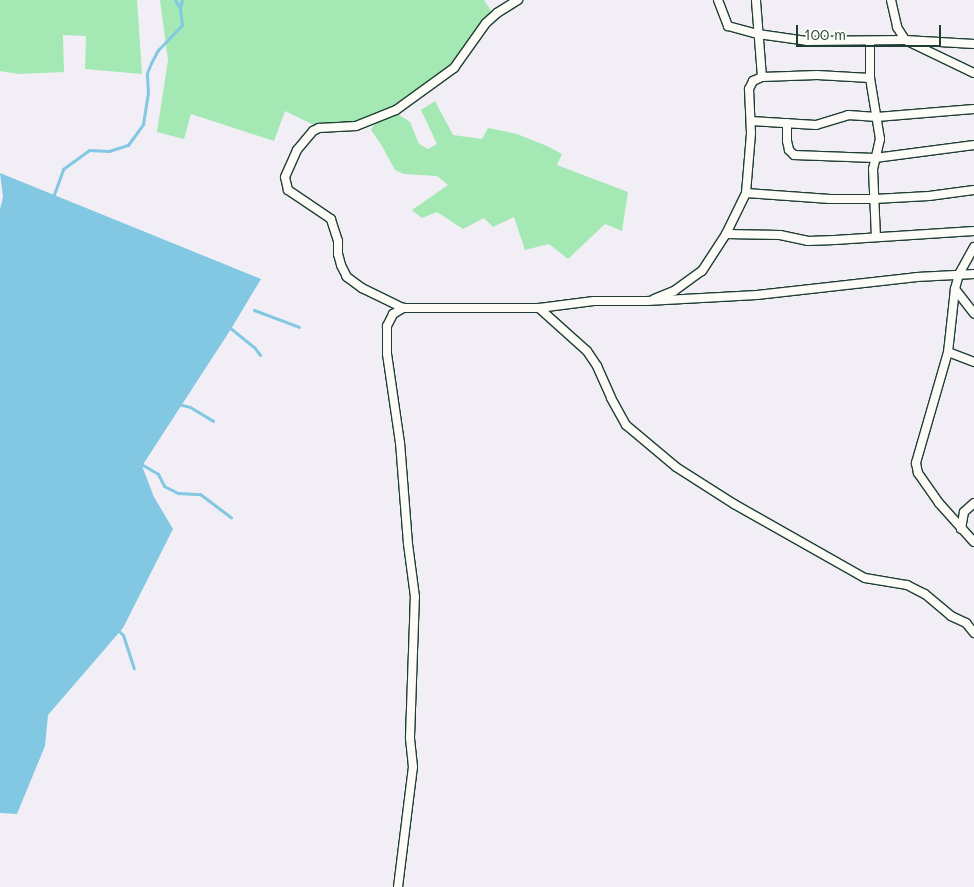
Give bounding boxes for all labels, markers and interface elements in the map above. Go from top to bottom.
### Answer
scale bar [799,15,944,47]
text: 100 m [804,24,846,44]

